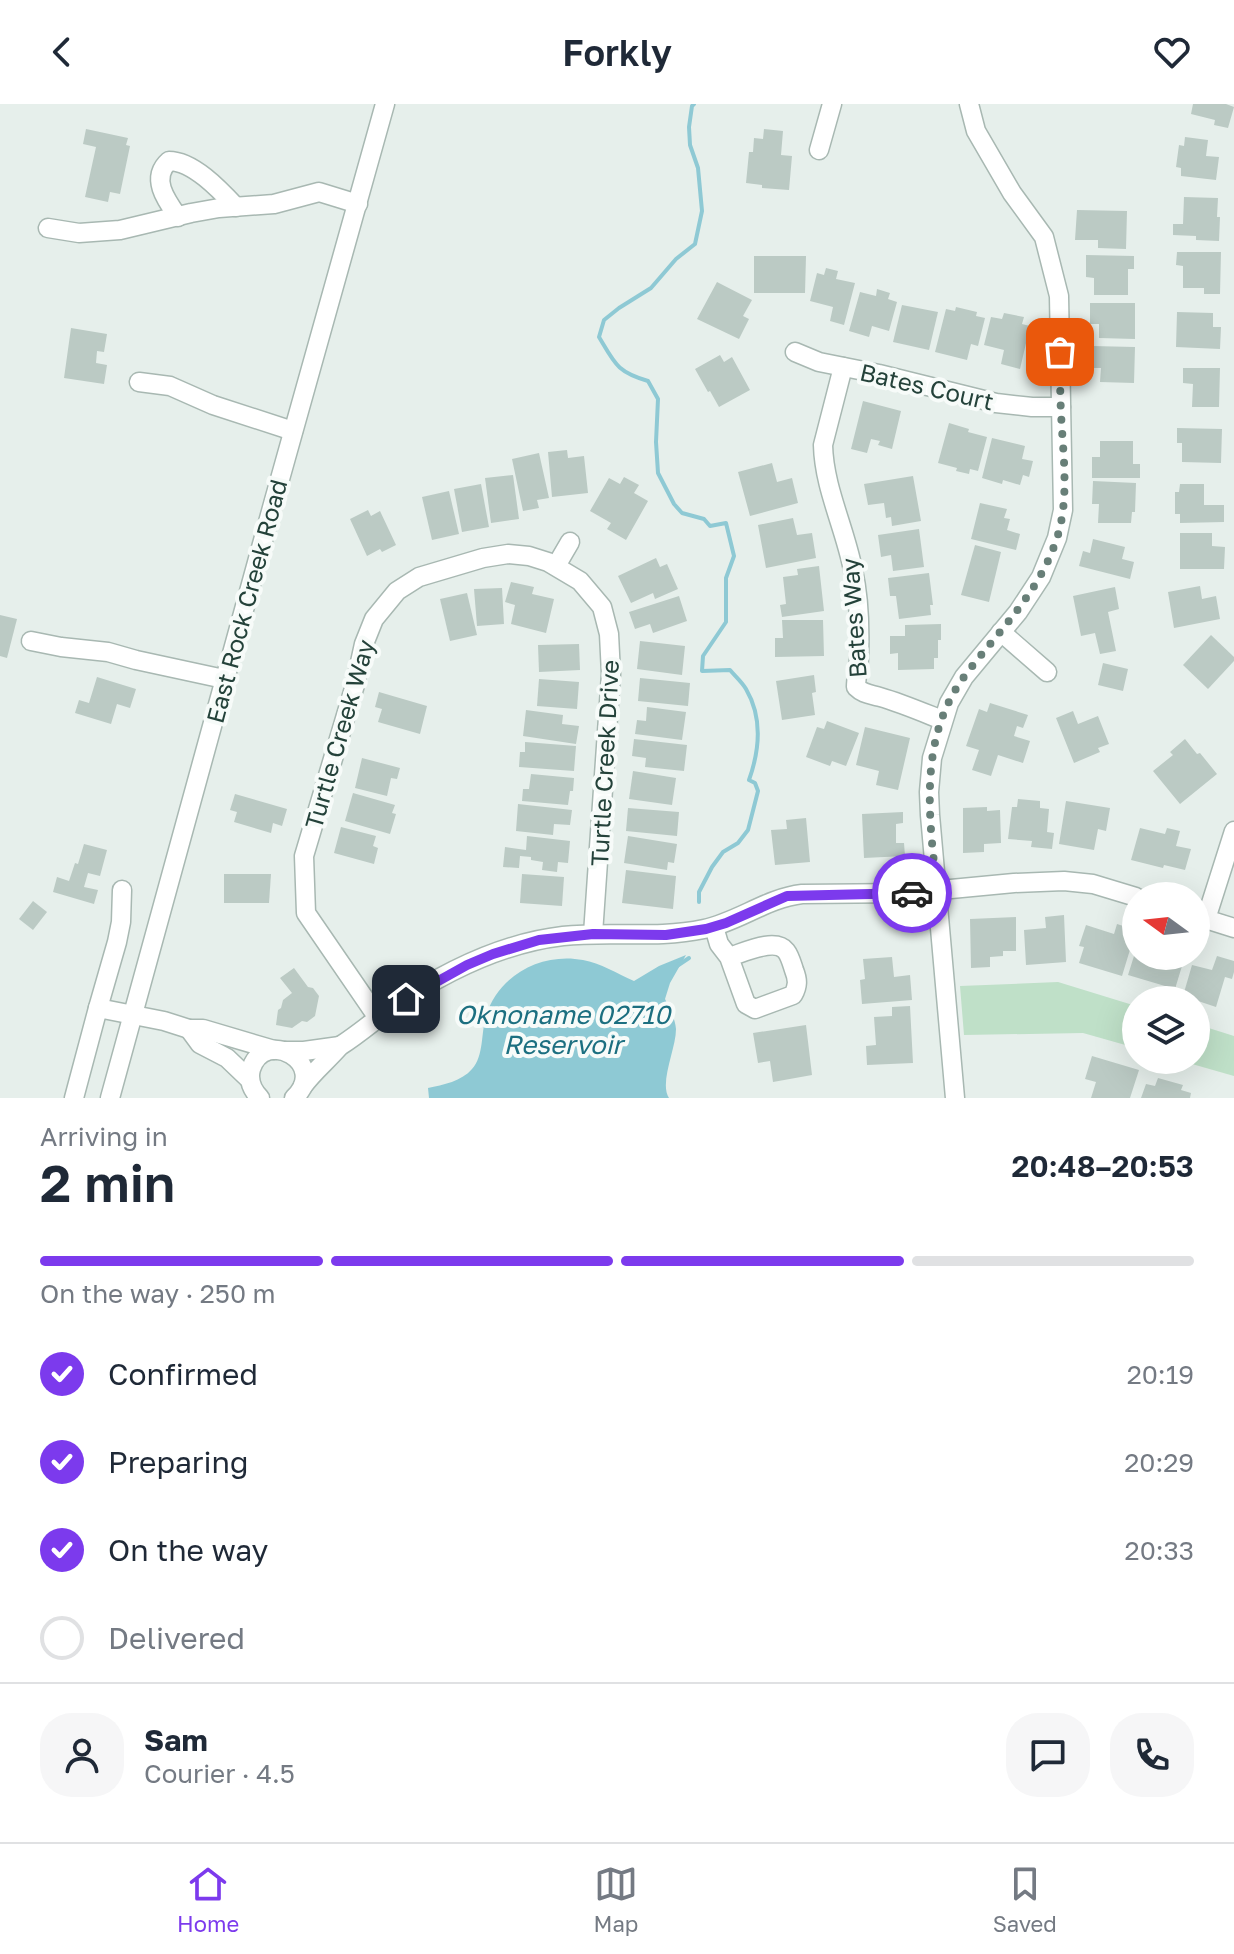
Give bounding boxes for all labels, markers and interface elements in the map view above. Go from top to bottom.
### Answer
icon: back [40,30,84,74]
icon: heart [1150,30,1194,74]
text: Forkly [562,31,672,74]
pin [1026,318,1094,386]
icon: bag [1038,330,1082,374]
street label: Bates Court [857,357,997,415]
street label: East Rock Creek Road [200,476,292,726]
street label: Bates Way [834,557,872,679]
street label: Turtle Creek Way [298,636,380,832]
street label: Turtle Creek Drive [584,659,624,867]
courier [872,853,952,933]
icon: car [890,871,934,915]
north arrow [1122,882,1210,970]
map controls [1122,882,1210,1074]
pin [372,965,440,1033]
icon: home [384,977,428,1021]
button: layers [1122,986,1210,1074]
water label: Oknoname 02710 Reservoir [456,999,672,1060]
text: Arriving in [40,1121,168,1152]
text: 20:48–20:53 [1011,1148,1194,1184]
text: 2 min [40,1151,175,1213]
text: On the way · 250 m [40,1278,276,1309]
icon: check [40,1352,84,1396]
text: Confirmed [108,1356,258,1392]
text: 20:19 [1127,1359,1194,1390]
icon: check [40,1440,84,1484]
text: Preparing [108,1444,249,1480]
text: 20:29 [1124,1447,1194,1478]
icon: check [40,1528,84,1572]
text: On the way [108,1532,268,1568]
text: 20:33 [1125,1535,1194,1566]
text: Delivered [108,1620,245,1656]
button: person [40,1713,124,1797]
button: chat [1006,1713,1090,1797]
button: phone [1110,1713,1194,1797]
text: Sam [144,1722,208,1758]
text: Courier · 4.5 [144,1758,295,1789]
tab: Home [177,1862,239,1937]
tab: Map [594,1862,638,1937]
tab: Saved [993,1862,1057,1937]

